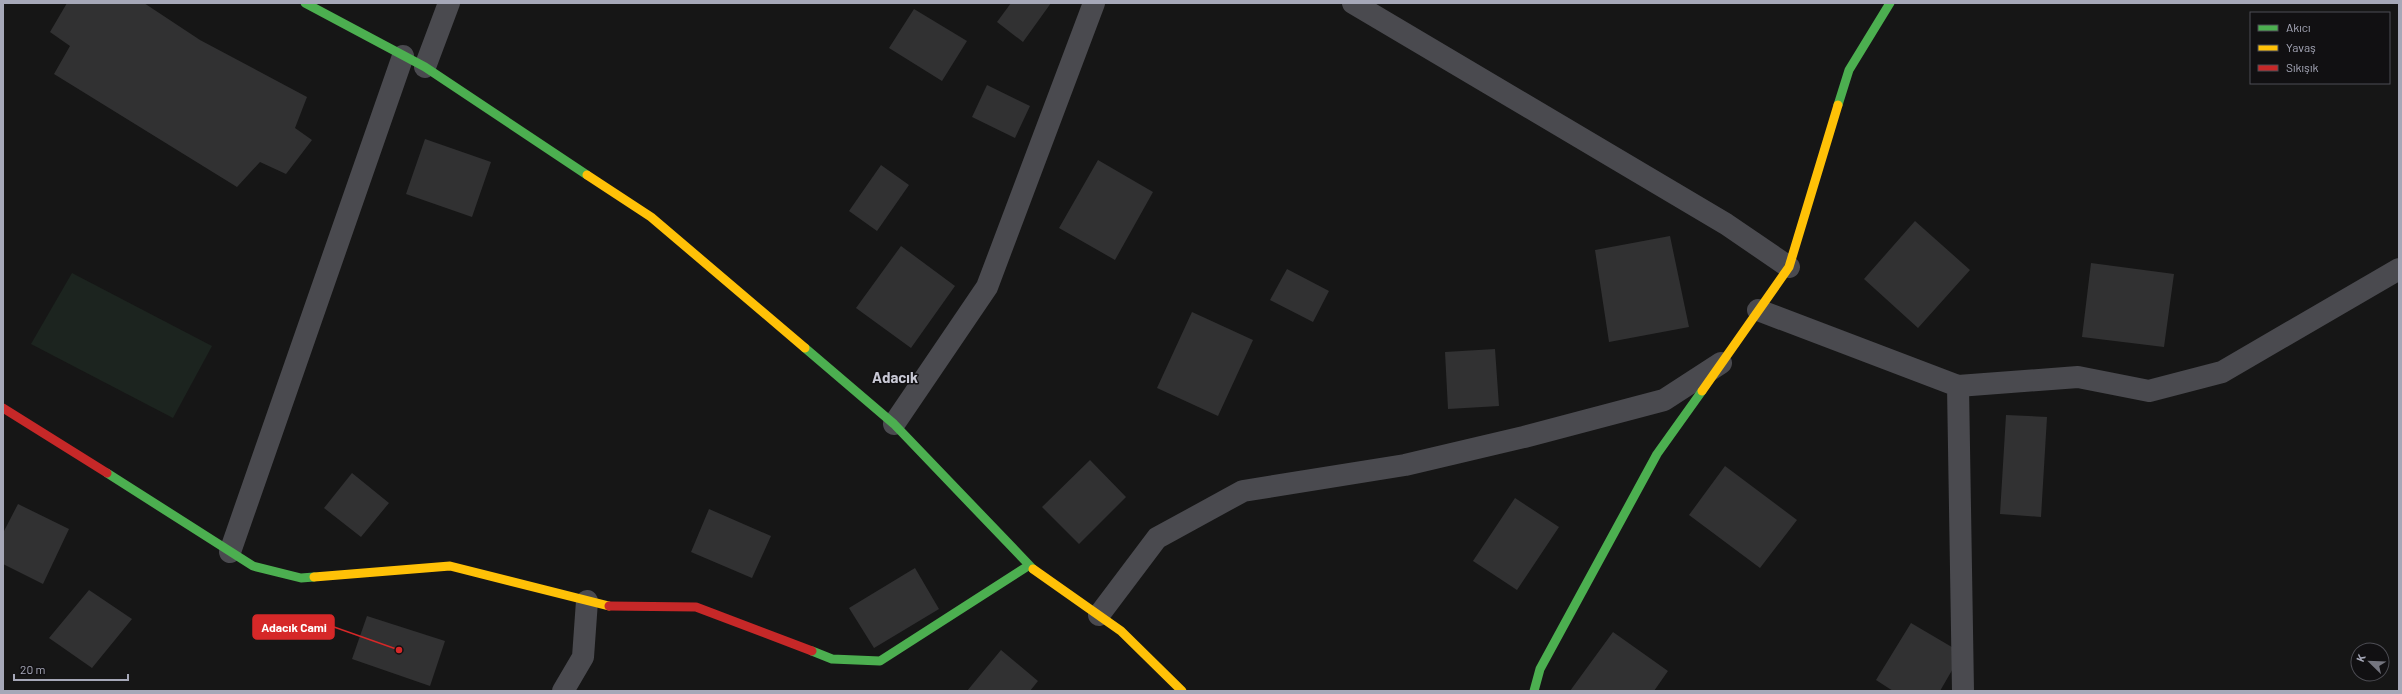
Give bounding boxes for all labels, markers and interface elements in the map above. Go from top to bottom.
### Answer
legend [2250,12,2390,84]
text: Akıcı [2286,20,2311,34]
text: Yavaş [2286,40,2316,54]
text: Sıkışık [2286,60,2318,74]
district label: Adacık [872,368,918,386]
callout: Adacık Cami [253,615,334,639]
text: Adacık Cami [261,620,327,634]
north arrow [2350,642,2390,682]
text: K [2353,652,2368,664]
scale bar [14,656,128,682]
text: 20 m [20,662,46,676]

